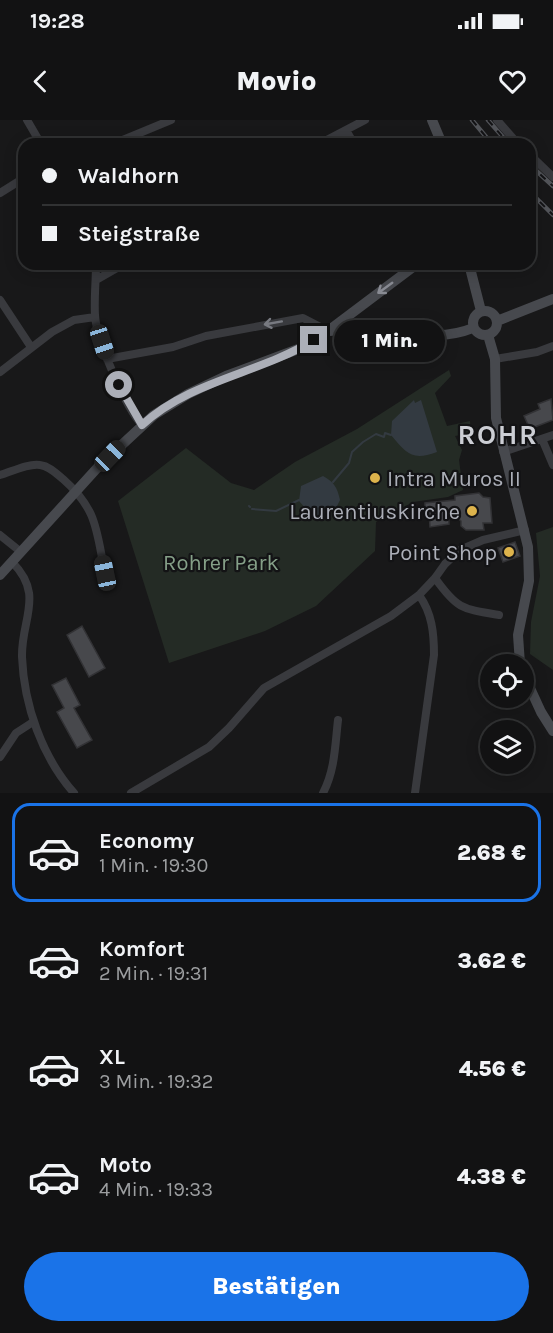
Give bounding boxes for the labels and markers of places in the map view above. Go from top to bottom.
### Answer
place label: Intra Muros II [387,466,521,492]
marker: Intra Muros II [368,471,382,485]
place label: Laurentiuskirche [289,499,460,525]
marker: Laurentiuskirche [465,504,479,518]
place label: Point Shop [388,540,497,566]
marker: Point Shop [502,545,516,559]

